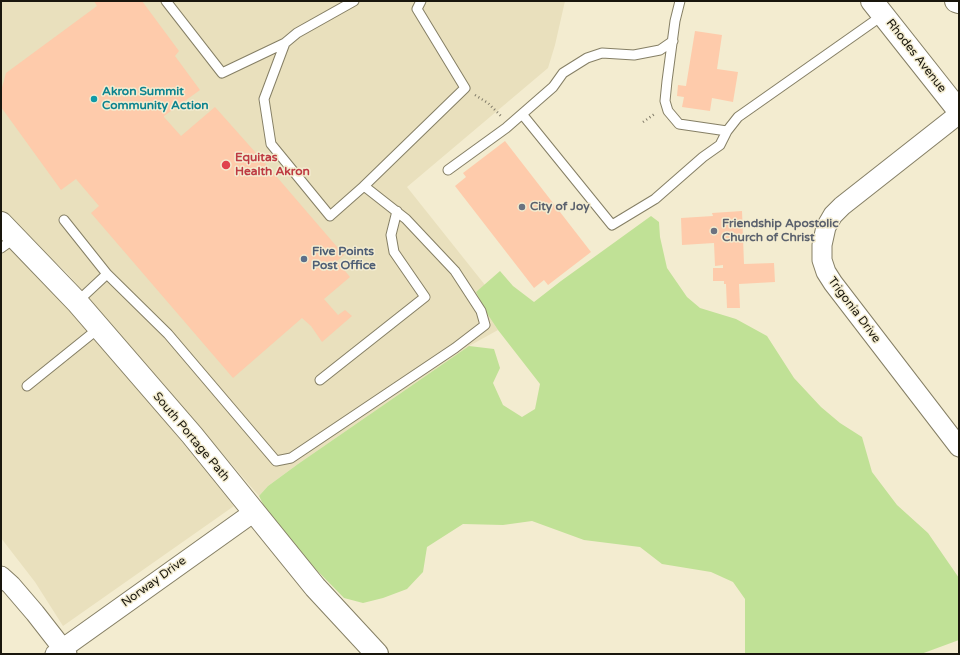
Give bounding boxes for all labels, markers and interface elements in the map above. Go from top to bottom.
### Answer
street label: Rhodes Avenue [883,16,949,96]
place label: Akron Summit Community Action [102,85,208,113]
marker: Akron Summit Community Action [89,94,99,104]
place label: Equitas Health Akron [235,151,310,179]
marker: Equitas Health Akron [220,159,232,171]
place label: City of Joy [530,200,590,214]
marker: City of Joy [517,202,527,212]
place label: Friendship Apostolic Church of Christ [722,217,839,245]
marker: Friendship Apostolic Church of Christ [709,226,719,236]
place label: Five Points Post Office [312,245,376,273]
marker: Five Points Post Office [299,254,309,264]
street label: Trigonia Drive [825,274,883,346]
street label: South Portage Path [150,390,232,484]
street label: Norway Drive [119,554,189,610]

